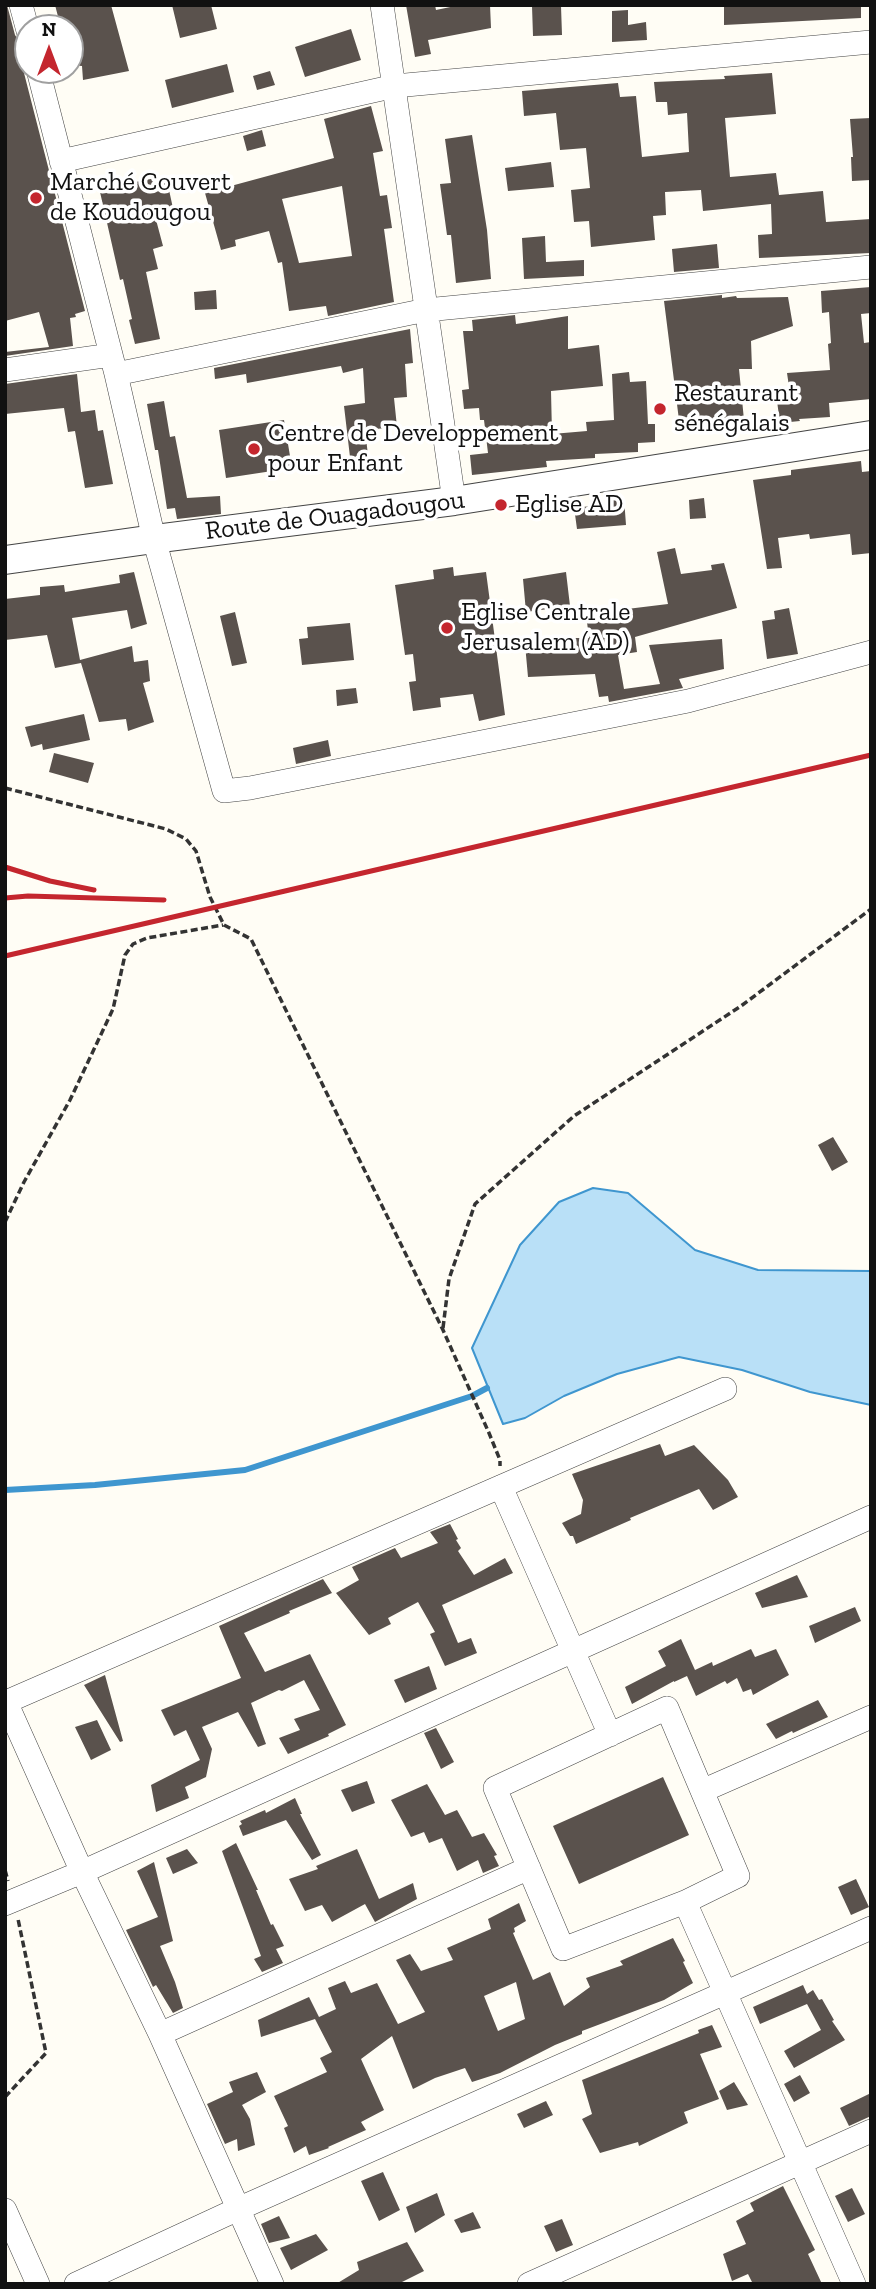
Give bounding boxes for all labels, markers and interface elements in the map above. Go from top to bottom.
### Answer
north arrow [14,14,84,84]
text: N [42,18,56,41]
place label: Marché Couvert de Koudougou [50,167,231,228]
marker: Marché Couvert de Koudougou [28,190,44,206]
place label: Restaurant sénégalais [674,378,798,440]
marker: Restaurant sénégalais [652,401,668,417]
place label: Centre de Developpement pour Enfant [268,418,558,480]
marker: Centre de Developpement pour Enfant [246,441,262,457]
street label: Route de Ouagadougou [204,485,466,547]
place label: Eglise AD [515,489,623,521]
marker: Eglise AD [493,497,509,513]
place label: Eglise Centrale Jerusalem (AD) [461,597,630,658]
marker: Eglise Centrale Jerusalem (AD) [439,620,455,636]

